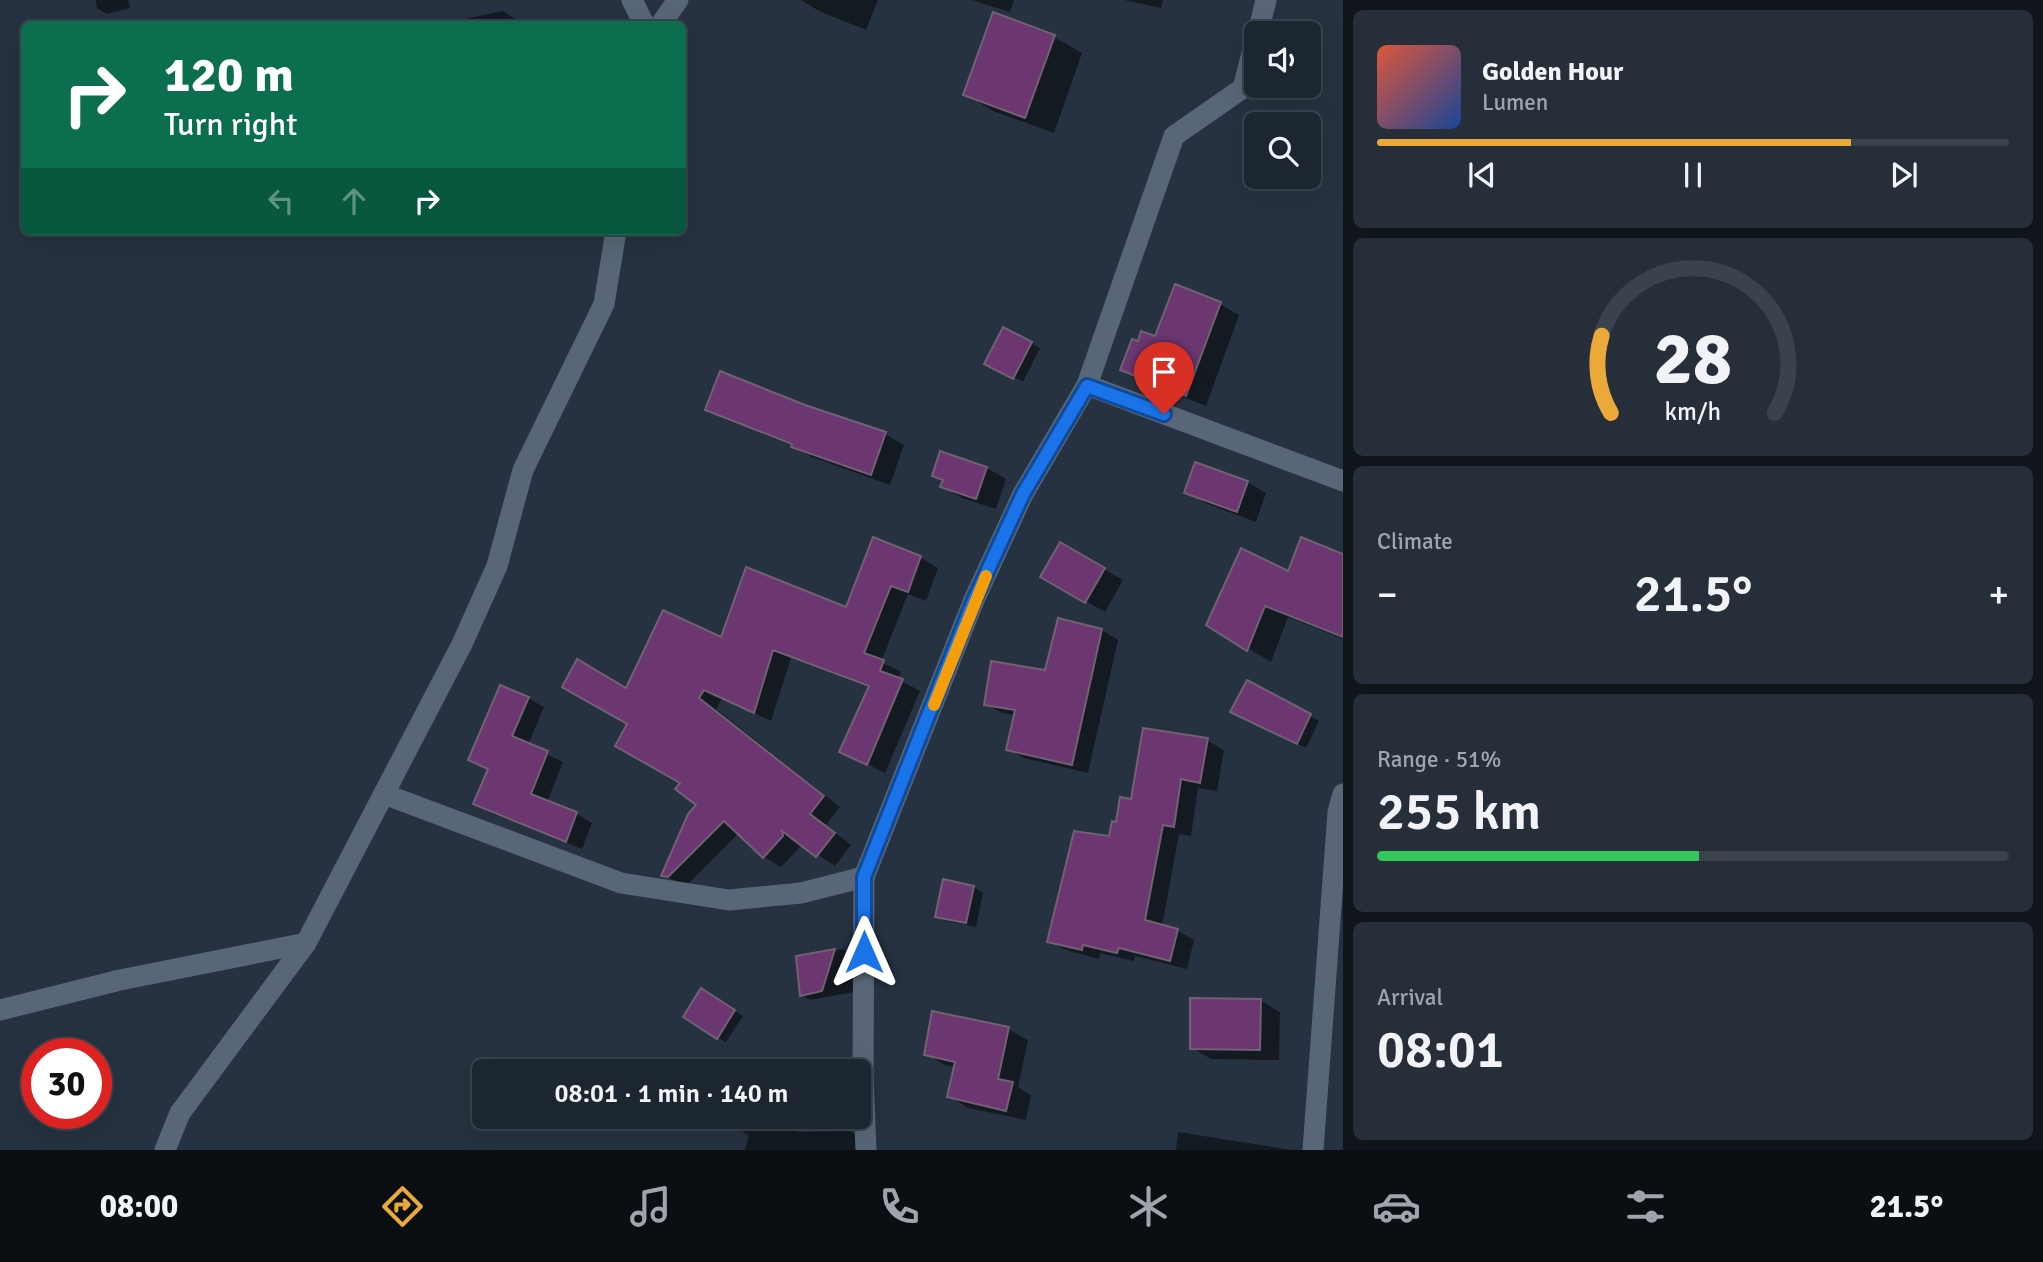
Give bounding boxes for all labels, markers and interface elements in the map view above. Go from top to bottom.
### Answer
map controls [1244,21,1321,189]
button: sound [1244,21,1321,98]
text: 120 m [164,45,294,105]
icon: right [49,49,140,140]
text: Golden Hour [1482,56,1623,88]
text: Lumen [1482,88,1548,117]
text: Turn right [164,105,297,144]
button: search [1244,112,1321,189]
icon: previous [1463,156,1501,194]
icon: pause [1674,156,1712,194]
icon: next [1885,156,1923,194]
icon: left [262,182,300,220]
icon: ahead [335,182,373,220]
icon: right [408,182,446,220]
text: 28 [1654,315,1732,404]
pin [1134,342,1194,414]
icon: arrive [1145,353,1183,391]
text: km/h [1665,396,1721,427]
text: Climate [1377,527,1453,556]
text: 21.5° [1634,562,1752,626]
text: − [1377,571,1398,618]
text: + [1988,571,2009,618]
text: Range · 51% [1377,745,1501,774]
text: 255 km [1377,780,1541,844]
position arrow [827,915,901,989]
text: Arrival [1377,983,1443,1012]
text: 08:01 [1377,1018,1504,1082]
speed limit sign: 30 [21,1038,112,1129]
text: 08:01 · 1 min · 140 m [555,1078,788,1110]
icon: directions [378,1182,427,1231]
icon: music [626,1182,675,1231]
icon: phone [875,1182,924,1231]
icon: climate [1124,1182,1173,1231]
icon: car [1372,1182,1421,1231]
icon: filters [1621,1182,1670,1231]
text: 08:00 [100,1187,178,1226]
text: 21.5° [1869,1187,1943,1226]

